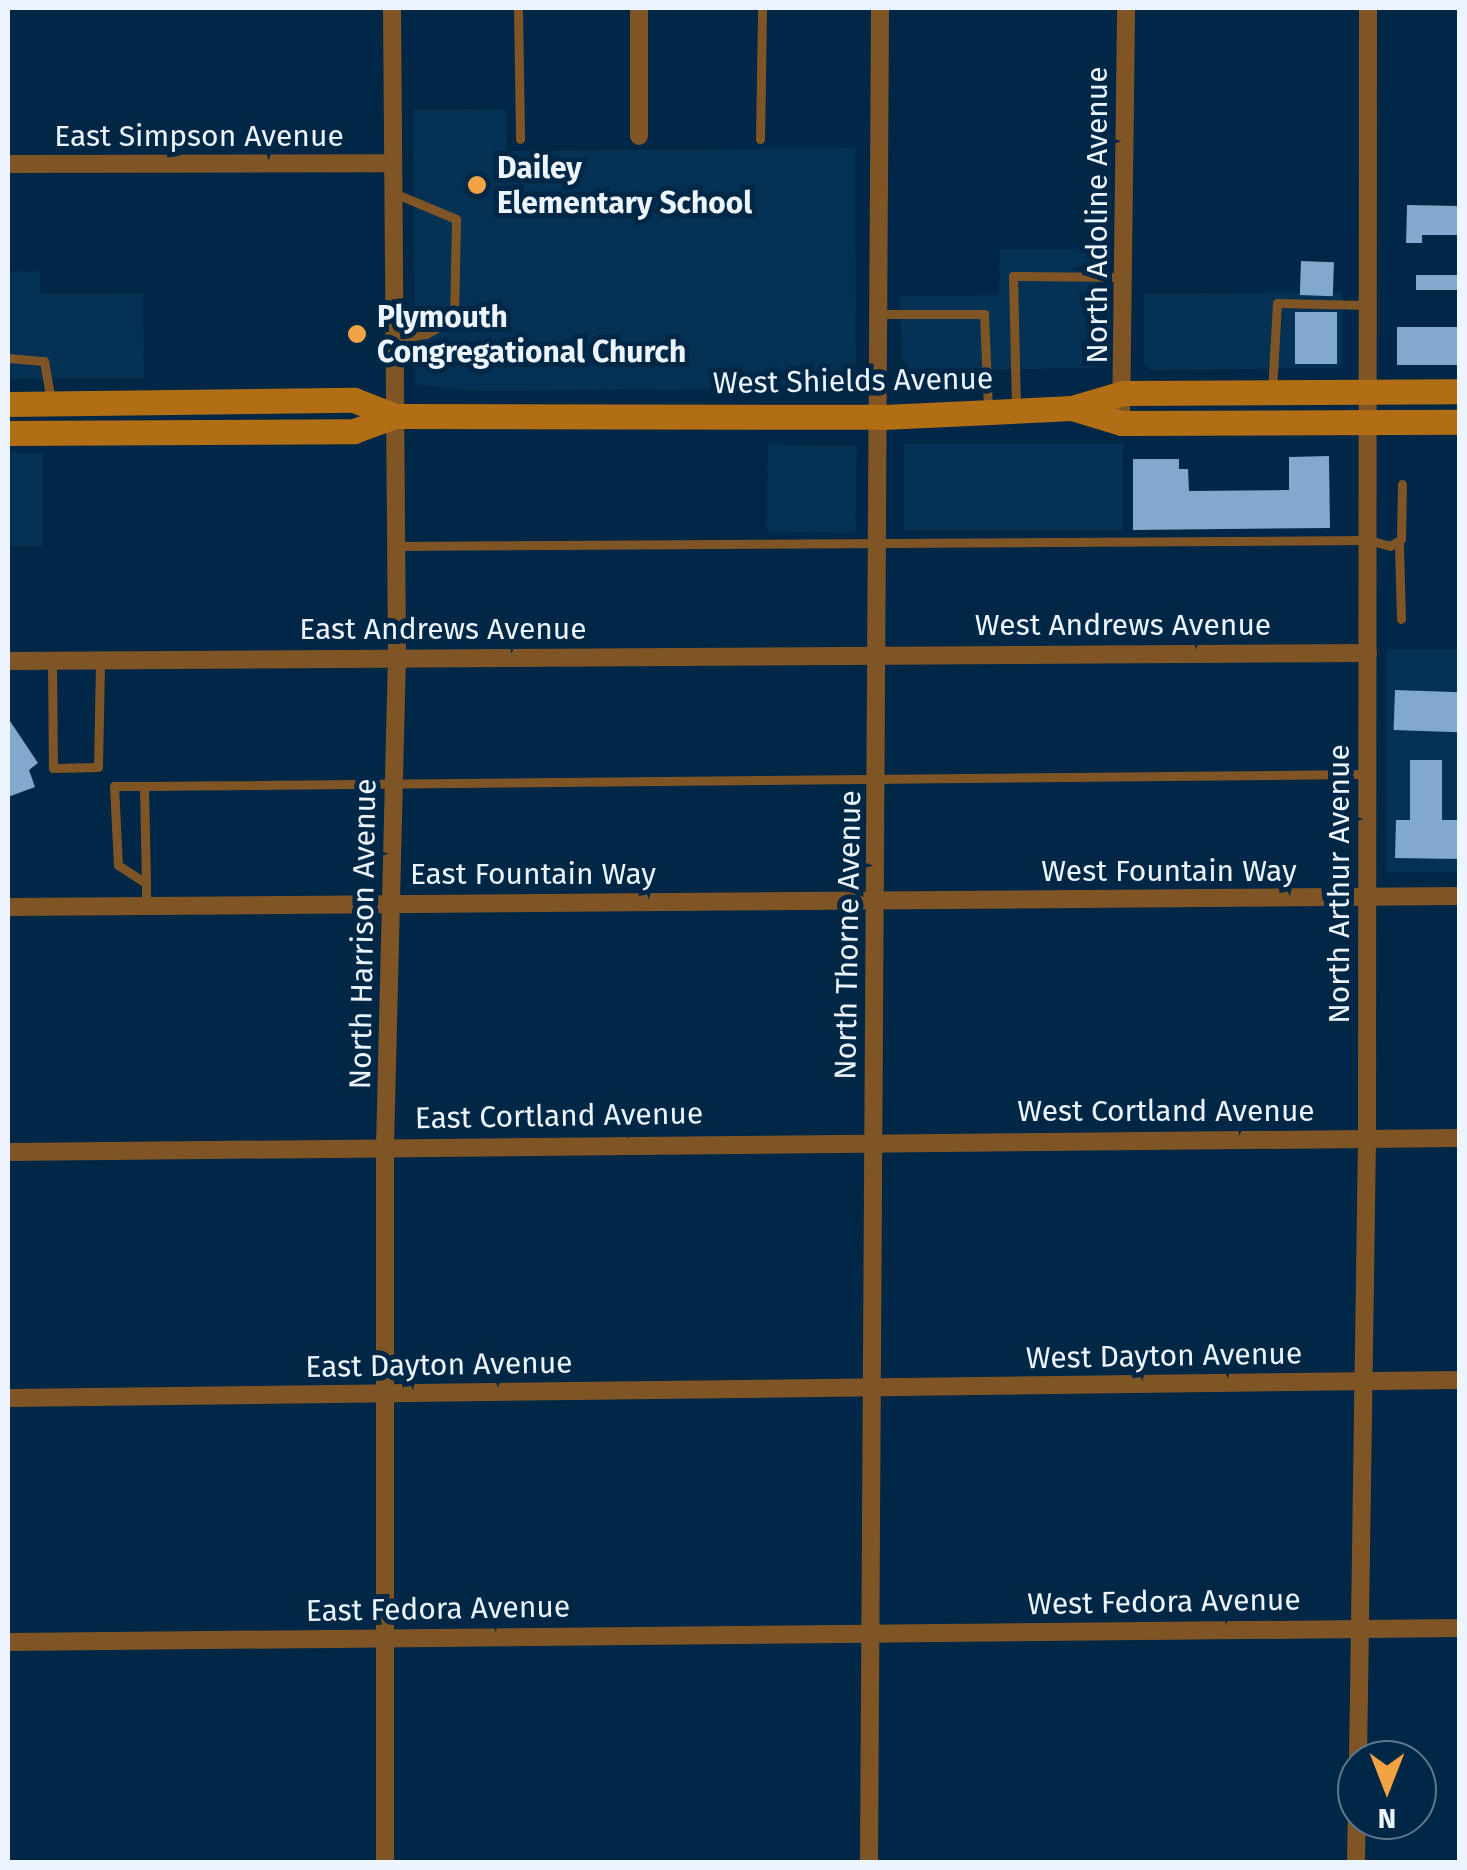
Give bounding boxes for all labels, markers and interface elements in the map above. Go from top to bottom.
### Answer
street label: North Adoline Avenue [1079,66,1115,364]
street label: East Simpson Avenue [54,118,344,154]
place label: Dailey Elementary School [497,150,752,220]
marker: Dailey Elementary School [466,174,488,196]
place label: Plymouth Congregational Church [377,299,686,370]
marker: Plymouth Congregational Church [346,323,368,345]
street label: West Shields Avenue [712,361,994,401]
street label: West Andrews Avenue [975,607,1271,643]
street label: East Andrews Avenue [299,611,587,647]
street label: North Arthur Avenue [1321,744,1357,1024]
street label: North Harrison Avenue [342,778,384,1090]
street label: North Thorne Avenue [827,790,869,1080]
street label: West Fountain Way [1041,853,1297,889]
street label: East Fountain Way [410,856,656,892]
street label: West Cortland Avenue [1017,1093,1315,1129]
street label: East Cortland Avenue [415,1095,703,1137]
street label: West Dayton Avenue [1026,1336,1302,1376]
street label: East Dayton Avenue [305,1345,573,1385]
street label: West Fedora Avenue [1027,1582,1301,1622]
street label: East Fedora Avenue [306,1589,570,1629]
north arrow [1337,1740,1437,1840]
text: N [1378,1802,1396,1835]

